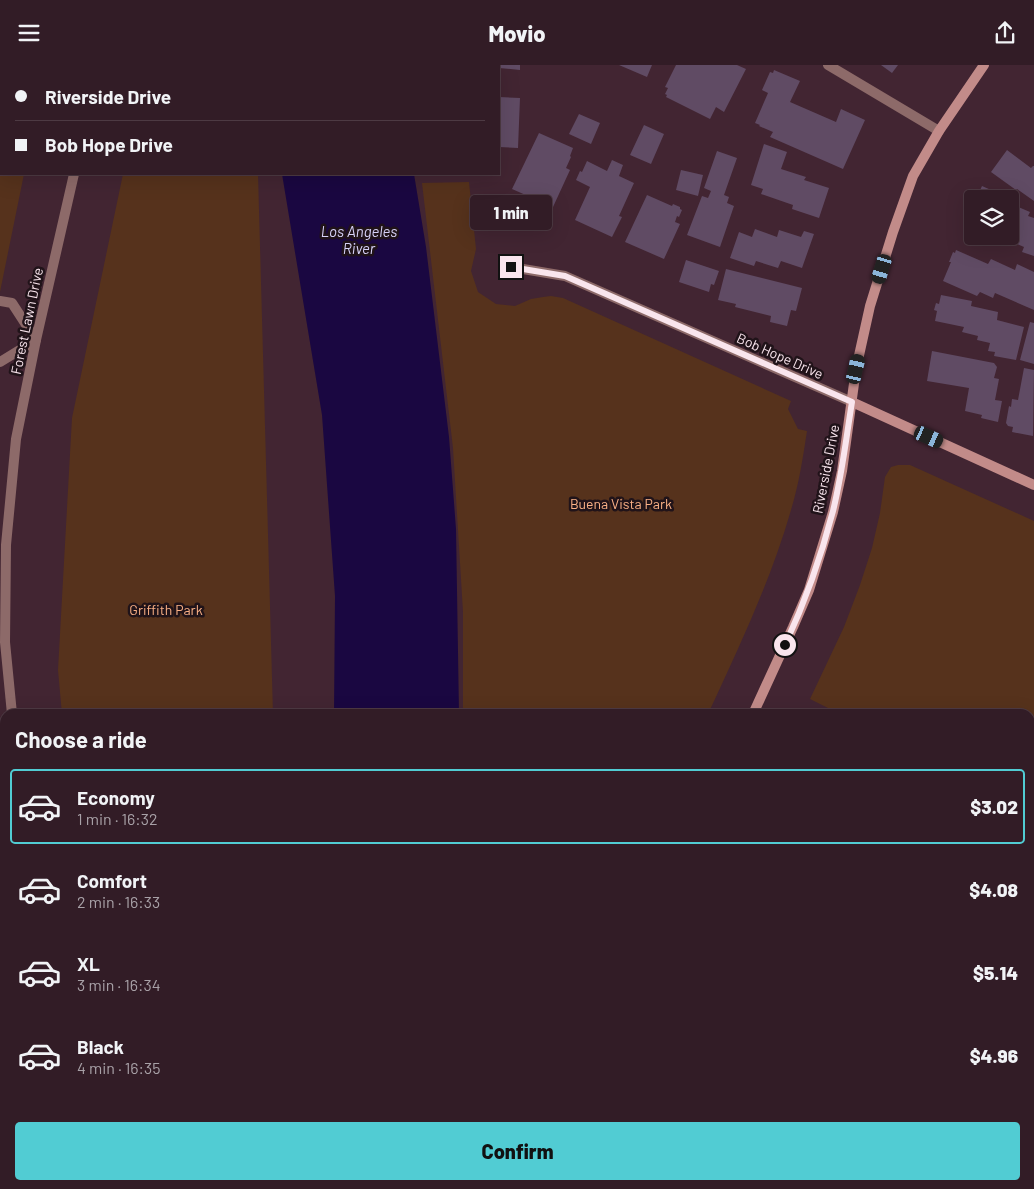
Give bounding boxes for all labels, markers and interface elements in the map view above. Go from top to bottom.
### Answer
icon: menu [15,19,43,47]
icon: share [991,19,1019,47]
text: Movio [489,20,545,46]
text: Riverside Drive [45,85,171,108]
text: Bob Hope Drive [45,133,173,156]
map controls [964,190,1019,245]
button: layers [964,190,1019,245]
callout: 1 min [470,195,552,229]
text: 1 min [493,203,529,222]
water label: Los Angeles River [321,222,397,257]
car [870,252,893,286]
route end [500,256,522,278]
street label: Forest Lawn Drive [7,266,46,376]
street label: Bob Hope Drive [734,329,826,382]
car [845,353,866,385]
street label: Riverside Drive [809,423,842,515]
car [912,424,945,450]
park label: Buena Vista Park [570,495,672,512]
park label: Griffith Park [129,601,203,618]
route start [774,634,796,656]
text: Choose a ride [15,726,147,752]
icon: car [17,784,62,829]
text: Economy [77,786,155,809]
text: $3.02 [970,795,1018,818]
text: 1 min · 16:32 [77,809,158,828]
icon: car [17,867,62,912]
text: Comfort [77,869,147,892]
text: $4.08 [969,878,1018,901]
text: 2 min · 16:33 [77,892,160,911]
icon: car [17,950,62,995]
text: XL [77,952,100,975]
text: $5.14 [973,961,1018,984]
text: 3 min · 16:34 [77,975,160,994]
icon: car [17,1033,62,1078]
text: Black [77,1035,124,1058]
text: $4.96 [970,1044,1018,1067]
text: 4 min · 16:35 [77,1058,160,1077]
button: Confirm [15,1122,1020,1180]

